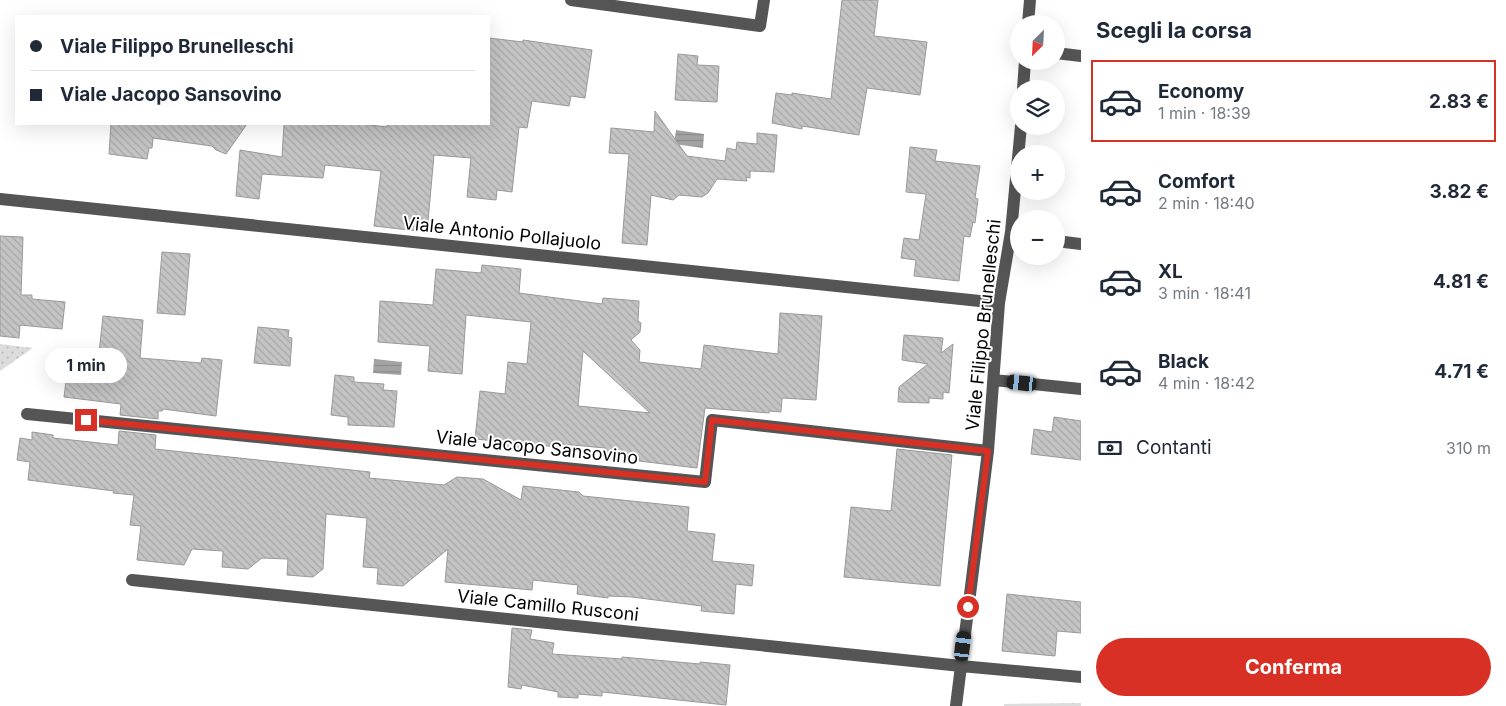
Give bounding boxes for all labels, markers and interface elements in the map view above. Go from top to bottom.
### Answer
north arrow [1010,15,1065,70]
map controls [1010,15,1065,265]
text: Scegli la corsa [1096,17,1252,43]
text: Viale Filippo Brunelleschi [60,35,294,58]
icon: car [1098,79,1143,124]
button: layers [1010,80,1065,135]
text: Economy [1158,80,1244,103]
text: Viale Jacopo Sansovino [60,83,282,106]
text: 2.83 € [1429,90,1489,113]
text: 1 min · 18:39 [1158,103,1251,123]
button: + [1010,145,1065,200]
icon: car [1098,169,1143,214]
text: Comfort [1158,170,1235,193]
text: 3.82 € [1429,180,1489,203]
text: 2 min · 18:40 [1158,193,1255,213]
button: − [1010,210,1065,265]
street label: Viale Antonio Pollajuolo [402,212,602,254]
street label: Viale Filippo Brunelleschi [961,218,1005,432]
icon: car [1098,259,1143,304]
text: XL [1158,260,1183,283]
text: 4.81 € [1433,270,1489,293]
text: 3 min · 18:41 [1158,283,1251,303]
callout: 1 min [45,348,127,382]
icon: car [1098,349,1143,394]
text: Black [1158,350,1209,373]
text: 1 min [66,355,106,375]
text: 4.71 € [1434,360,1489,383]
text: 4 min · 18:42 [1158,373,1255,393]
car [1006,374,1037,392]
route end [75,409,97,431]
street label: Viale Jacopo Sansovino [435,426,639,468]
icon: cash [1096,434,1124,462]
text: Contanti [1136,436,1212,459]
text: 310 m [1446,438,1491,458]
street label: Viale Camillo Rusconi [456,585,640,625]
route start [957,596,979,618]
car [953,630,972,662]
button: Conferma [1096,638,1491,696]

